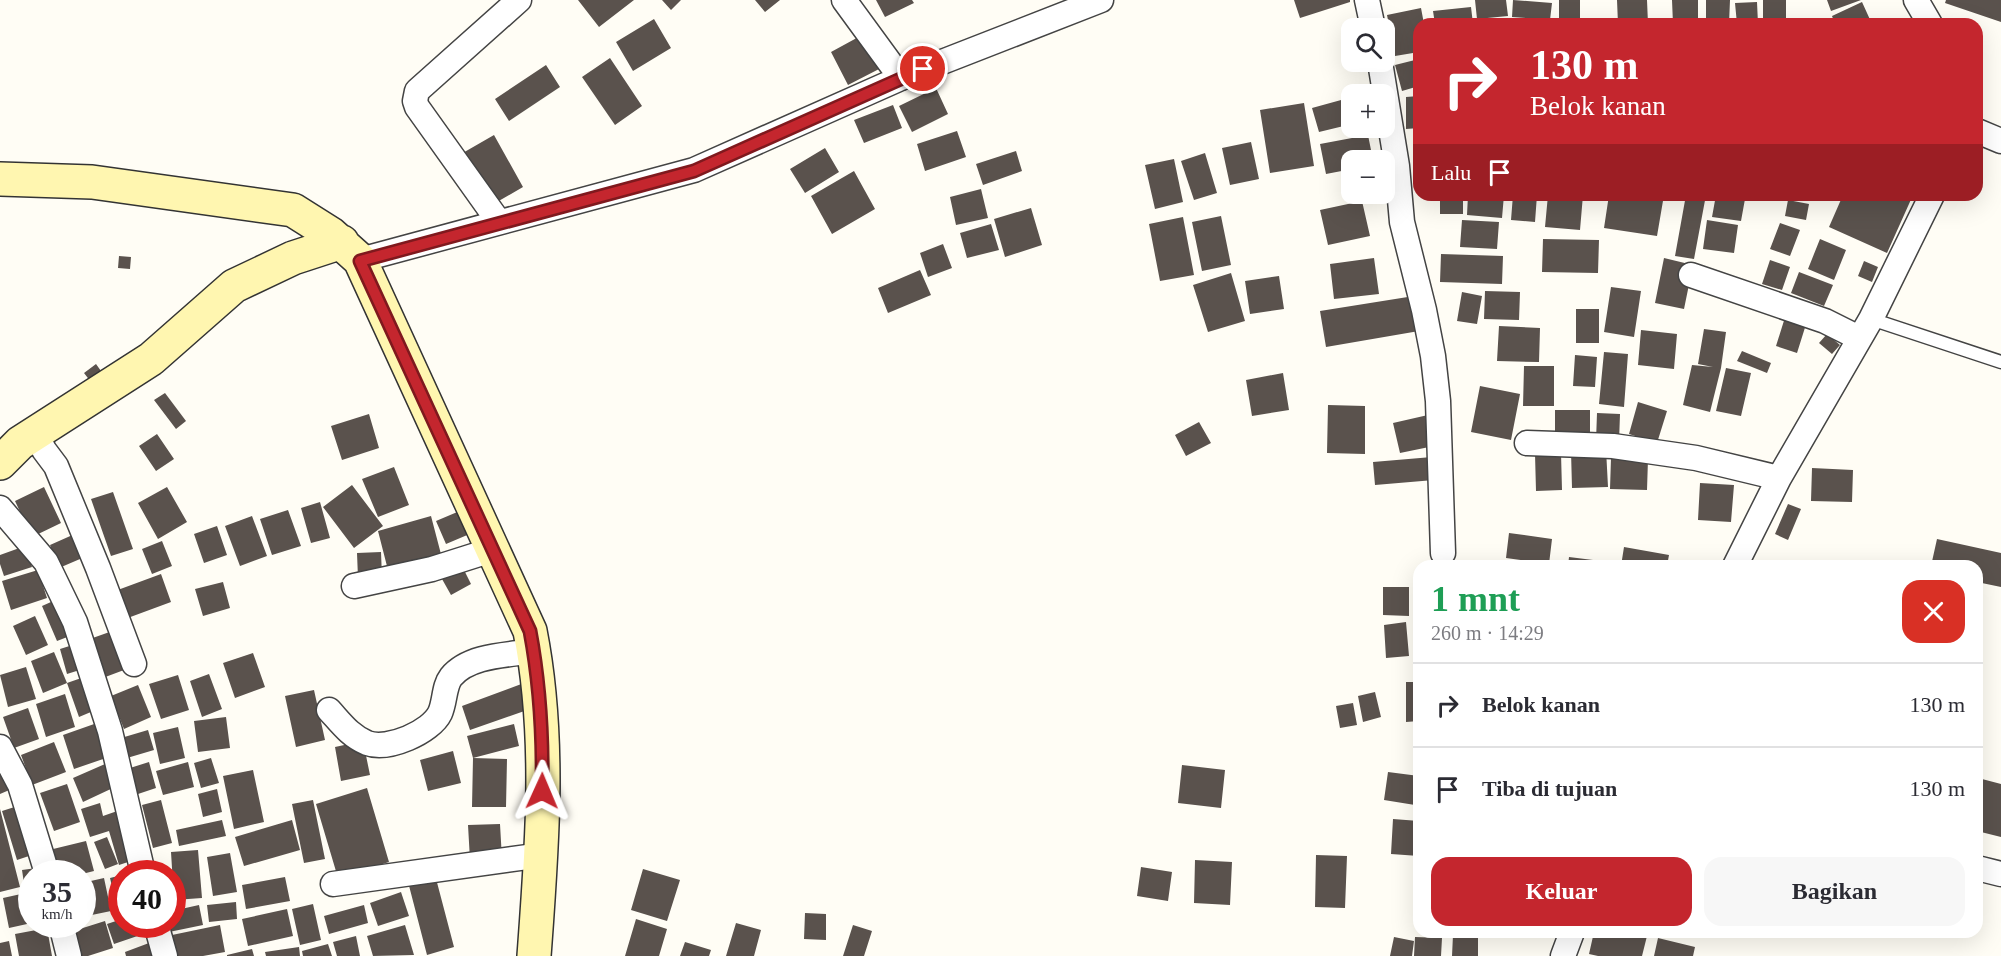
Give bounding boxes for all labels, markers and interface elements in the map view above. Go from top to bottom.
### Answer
map controls [1341,18,1395,204]
button: search [1341,18,1395,72]
icon: right [1431,42,1509,120]
text: 130 m [1530,42,1639,88]
pin [897,43,948,94]
icon: arrive [906,52,939,85]
button: + [1341,84,1395,138]
text: Belok kanan [1530,91,1666,121]
button: − [1341,150,1395,204]
icon: arrive [1483,156,1516,189]
text: Lalu [1431,160,1471,185]
text: 1 mnt [1431,579,1520,619]
button: close [1902,580,1965,643]
text: 260 m · 14:29 [1431,622,1544,644]
icon: right [1431,689,1464,722]
text: Belok kanan [1482,692,1600,717]
text: 130 m [1909,692,1965,717]
position arrow [510,759,574,823]
icon: arrive [1431,773,1464,806]
text: Tiba di tujuan [1482,776,1617,801]
text: 130 m [1909,776,1965,801]
button: Keluar [1431,857,1692,926]
button: Bagikan [1704,857,1965,926]
speed limit sign: 40 [108,860,186,938]
text: 35 [42,875,72,908]
text: km/h [42,906,72,922]

